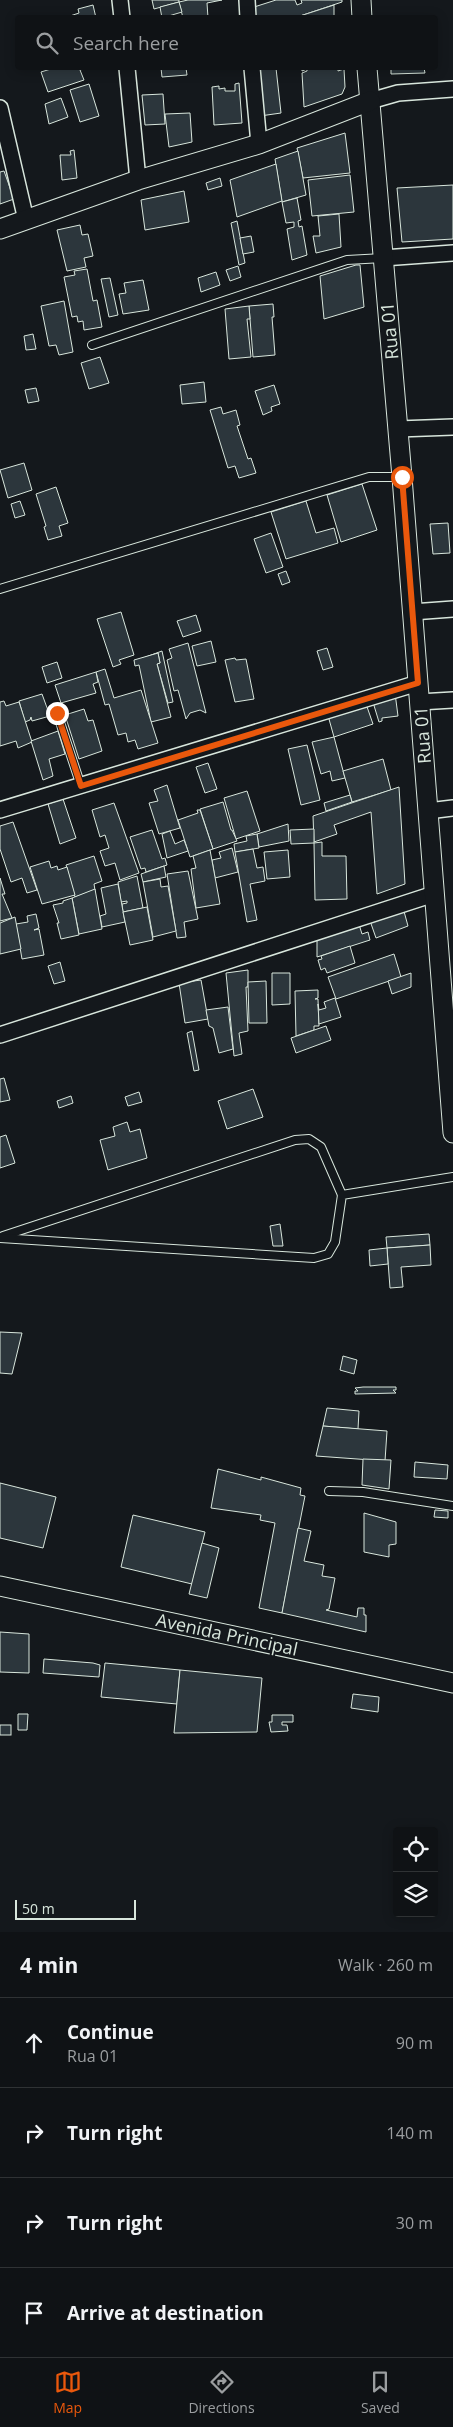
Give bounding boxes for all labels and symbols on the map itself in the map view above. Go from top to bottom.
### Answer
street label: Rua 01 [375,301,403,361]
route start [391,466,414,489]
route end [46,702,69,725]
street label: Rua 01 [408,706,436,764]
street label: Avenida Principal [154,1607,300,1661]
scale bar [15,1897,136,1920]

